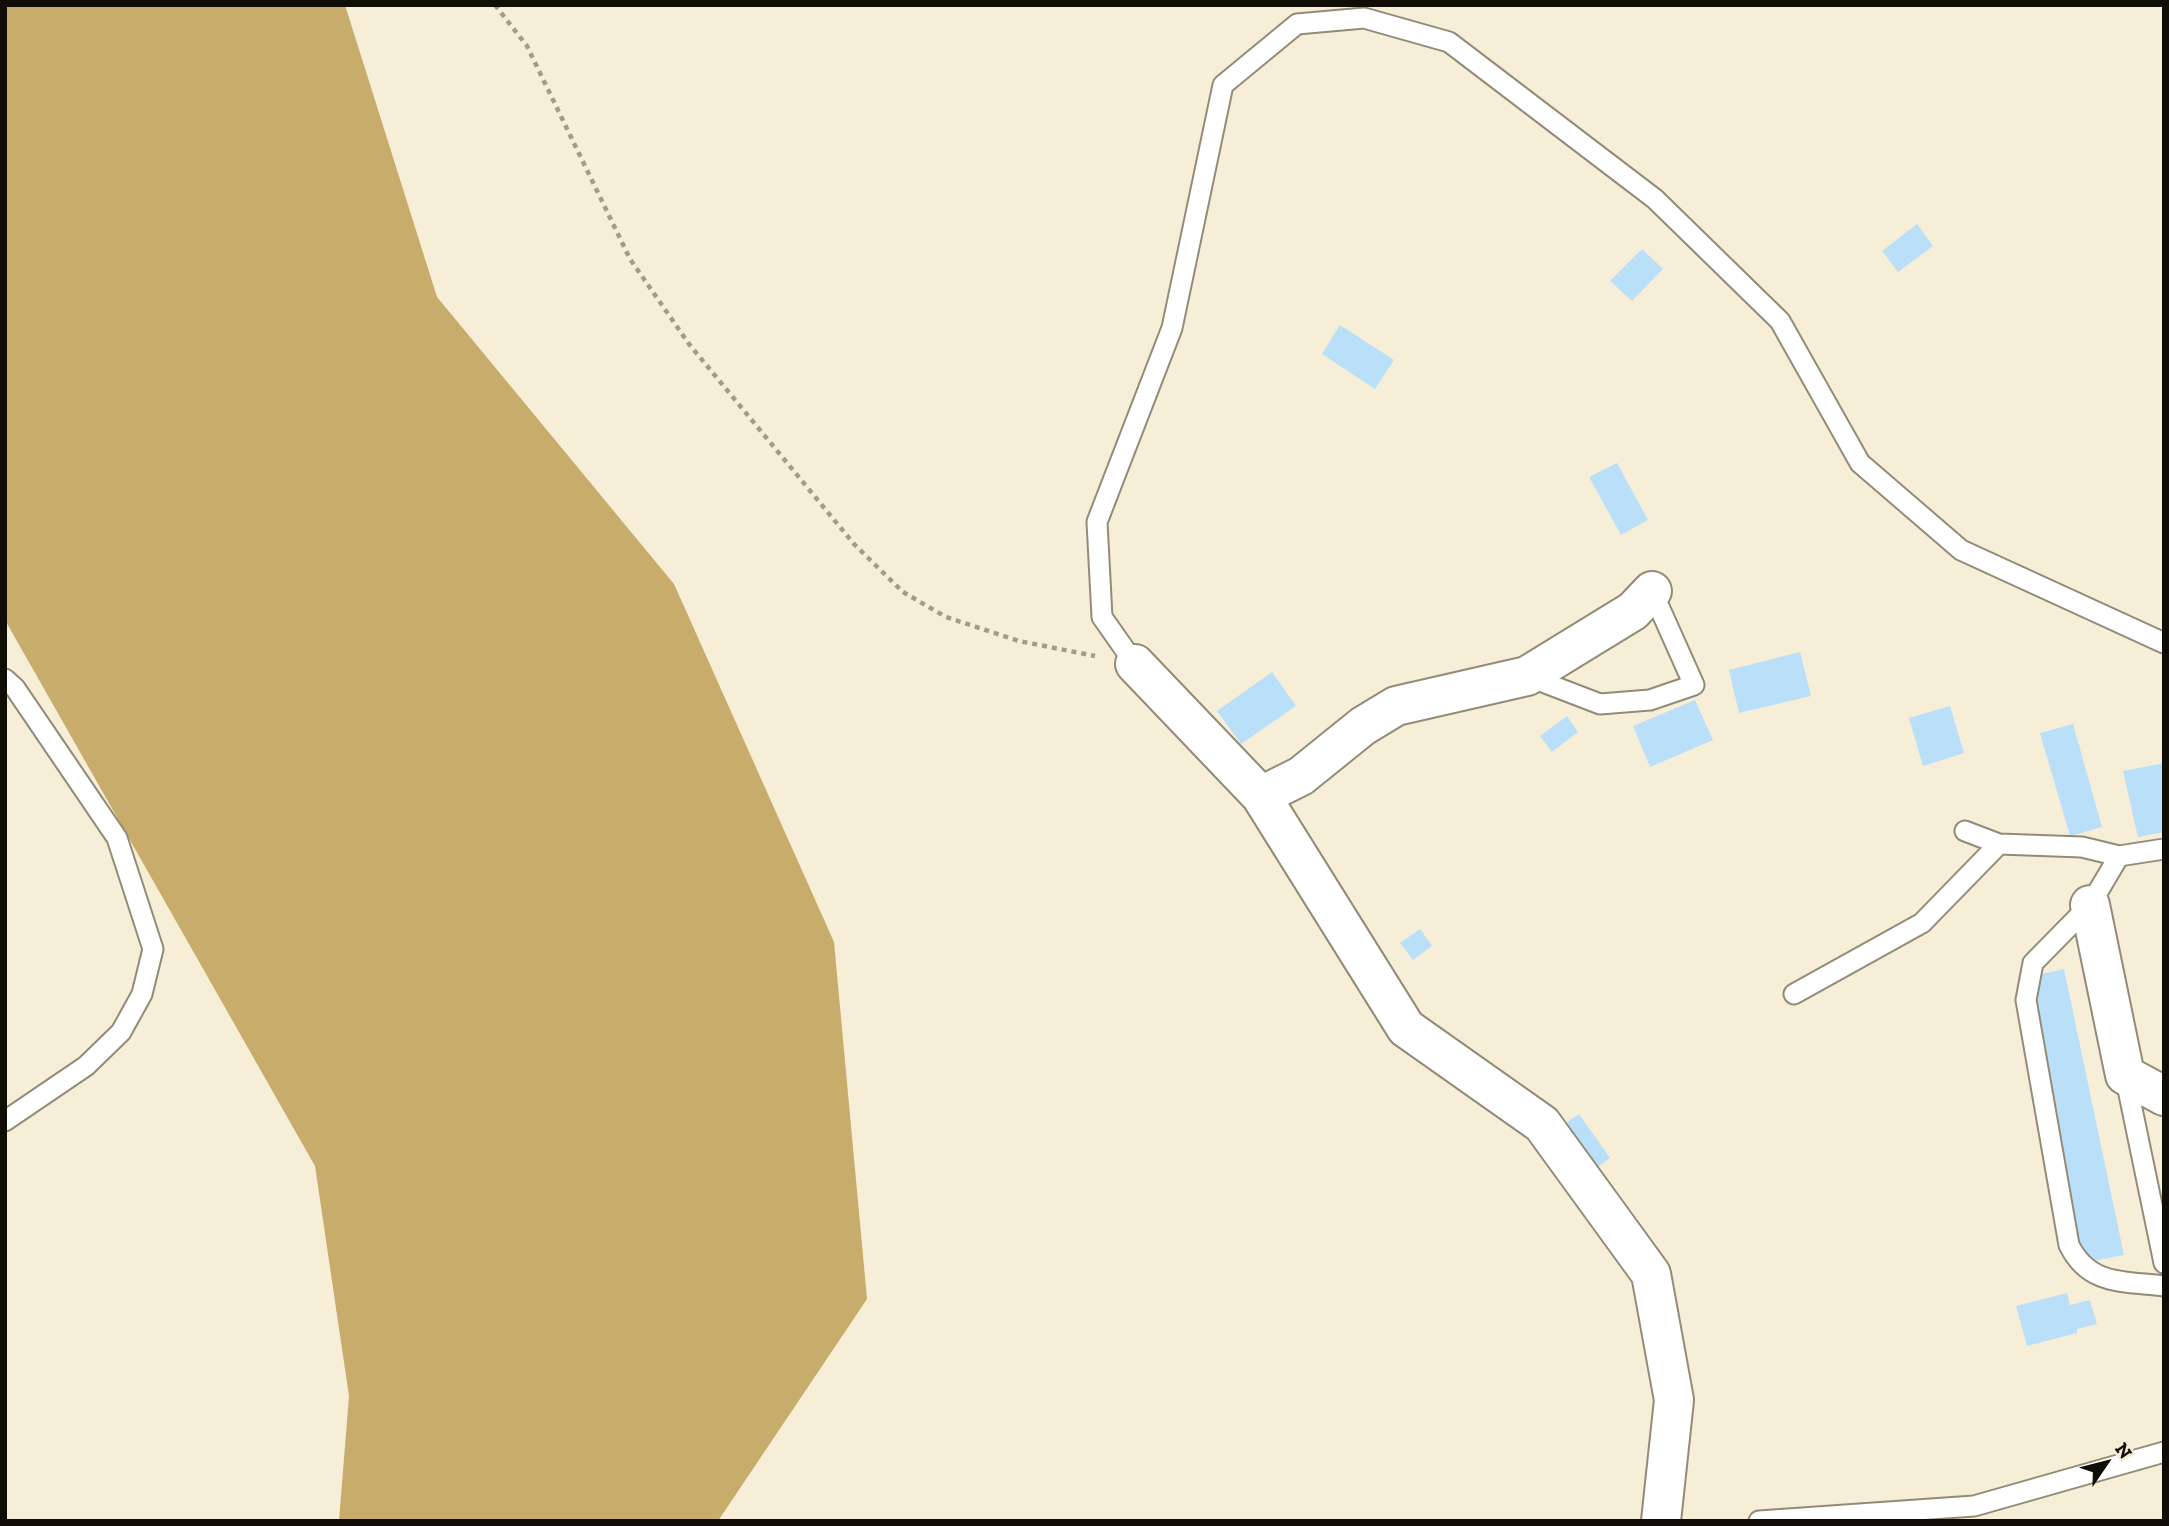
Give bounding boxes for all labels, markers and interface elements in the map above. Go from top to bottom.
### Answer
north arrow [2071,1428,2141,1498]
text: N [2110,1438,2137,1463]

